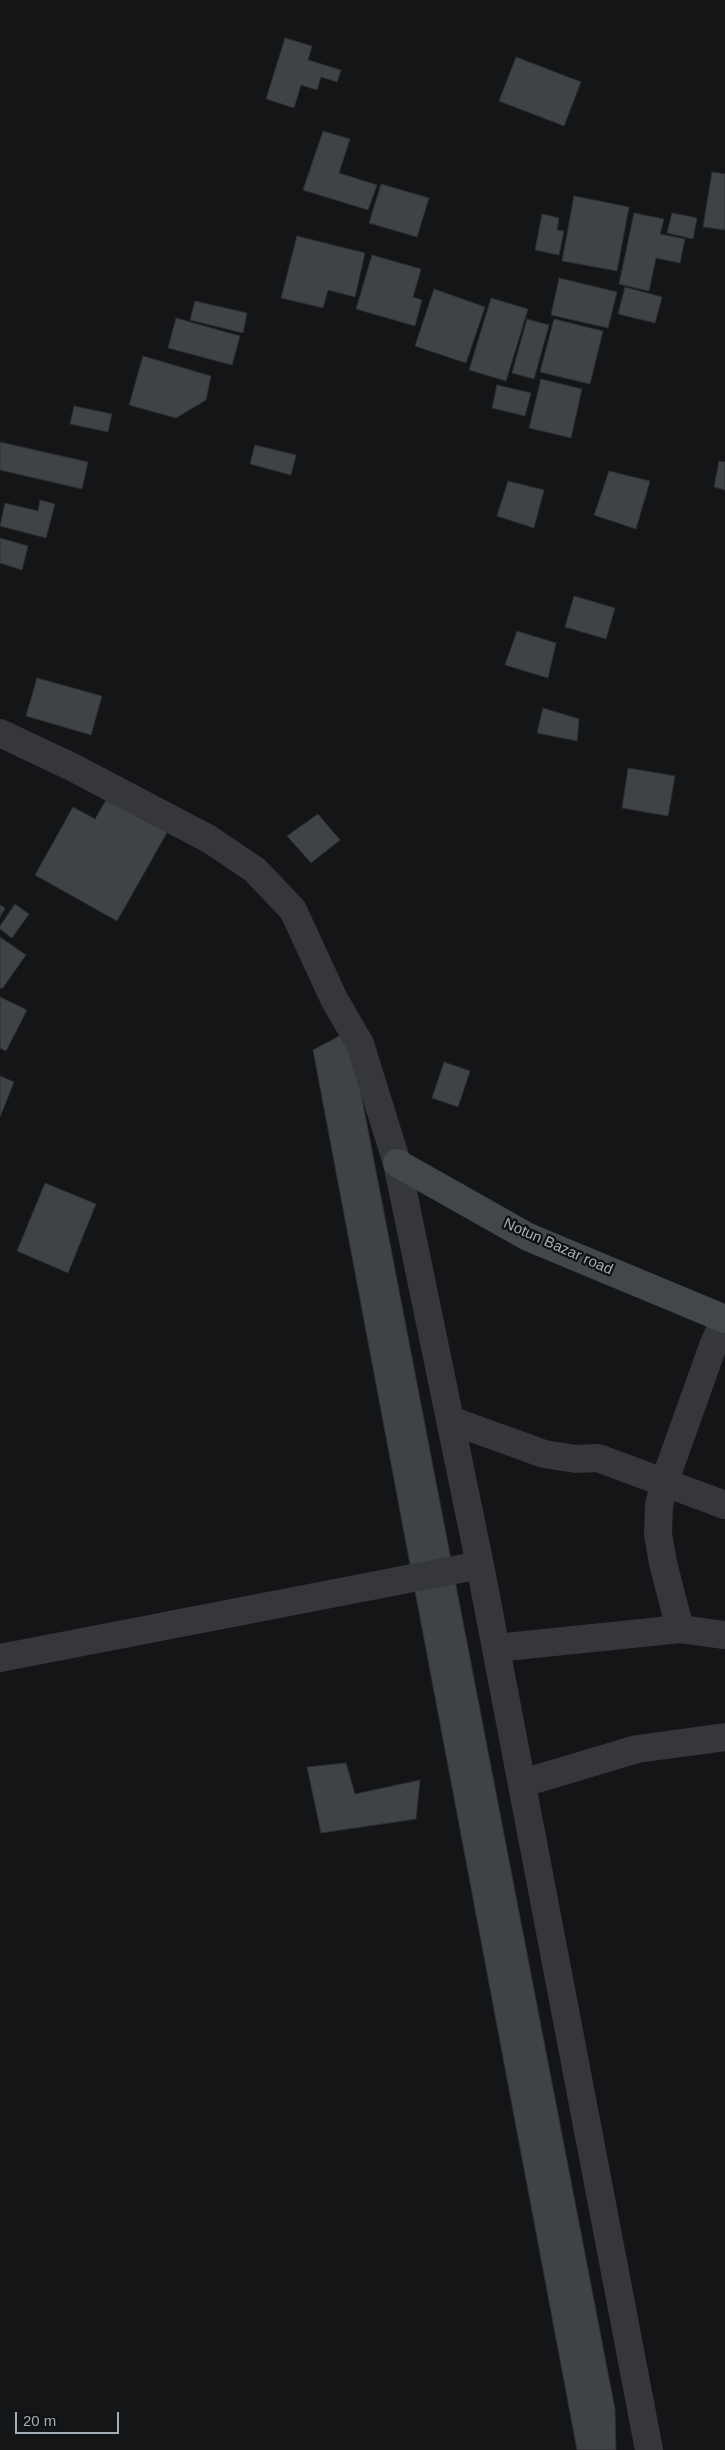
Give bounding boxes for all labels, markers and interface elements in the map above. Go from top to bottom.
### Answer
street label: Notun Bazar road [501,1215,615,1279]
scale bar [18,2402,121,2434]
text: 20 m [23,2412,56,2429]

